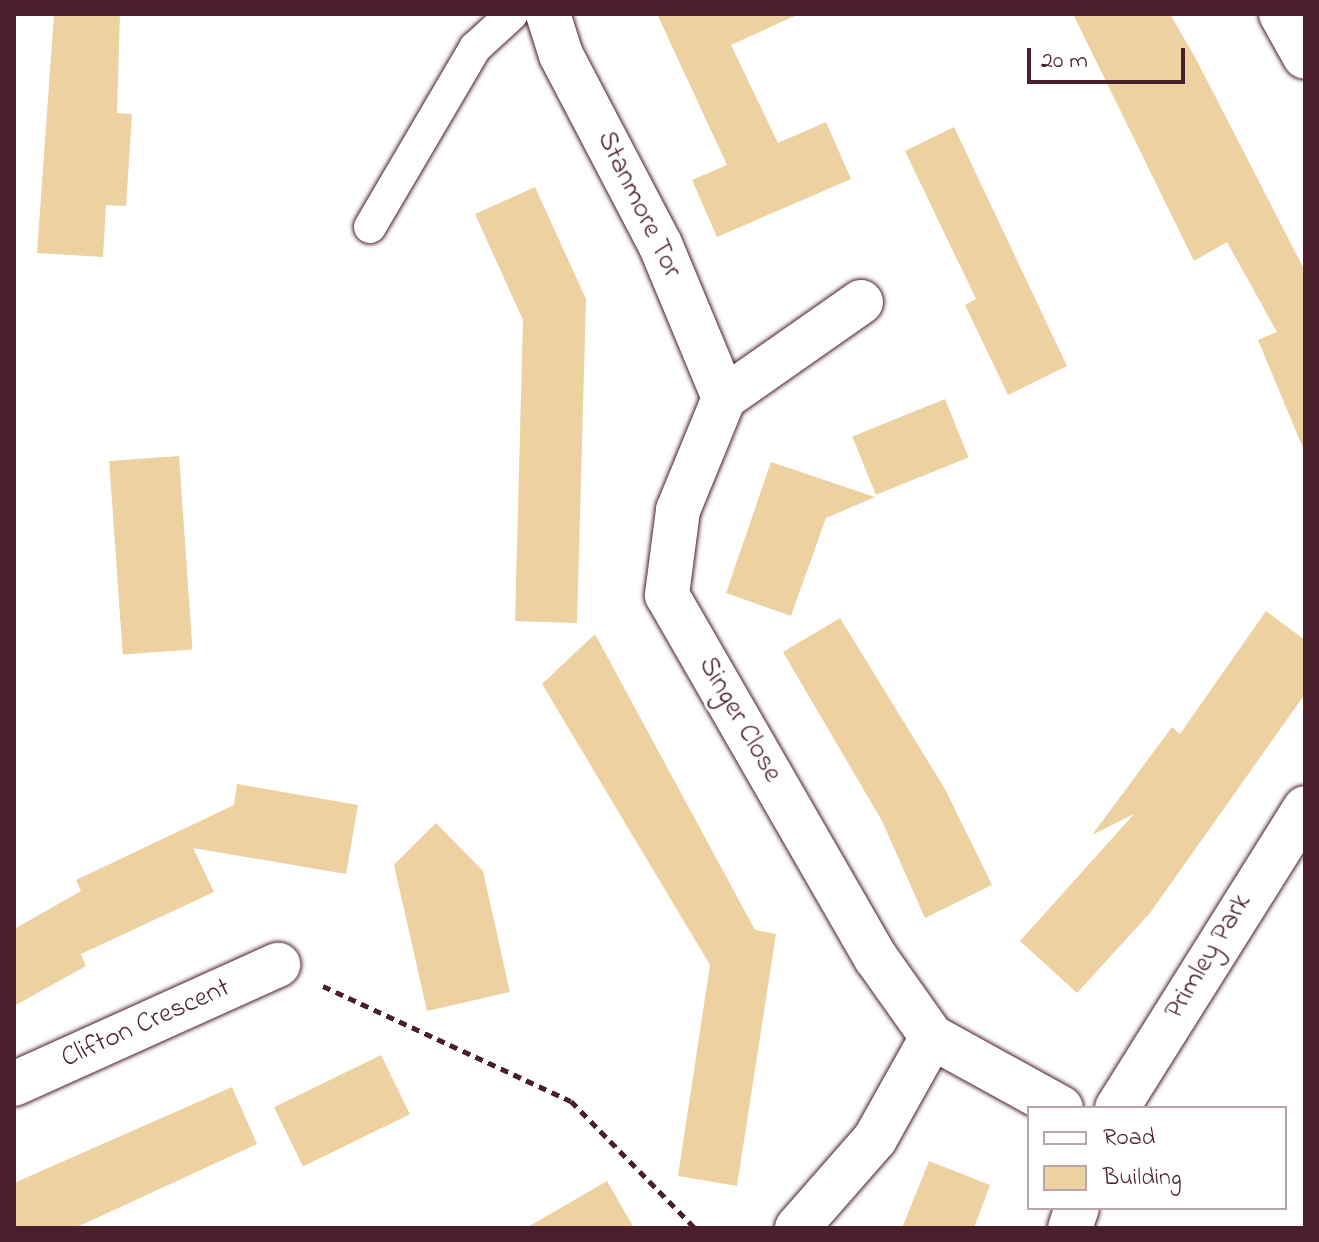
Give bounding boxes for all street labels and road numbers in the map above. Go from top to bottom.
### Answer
street label: Stanmore Tor [588,126,688,284]
street label: Singer Close [690,651,788,789]
street label: Primley Park [1158,888,1260,1026]
street label: Clifton Crescent [57,972,235,1076]

